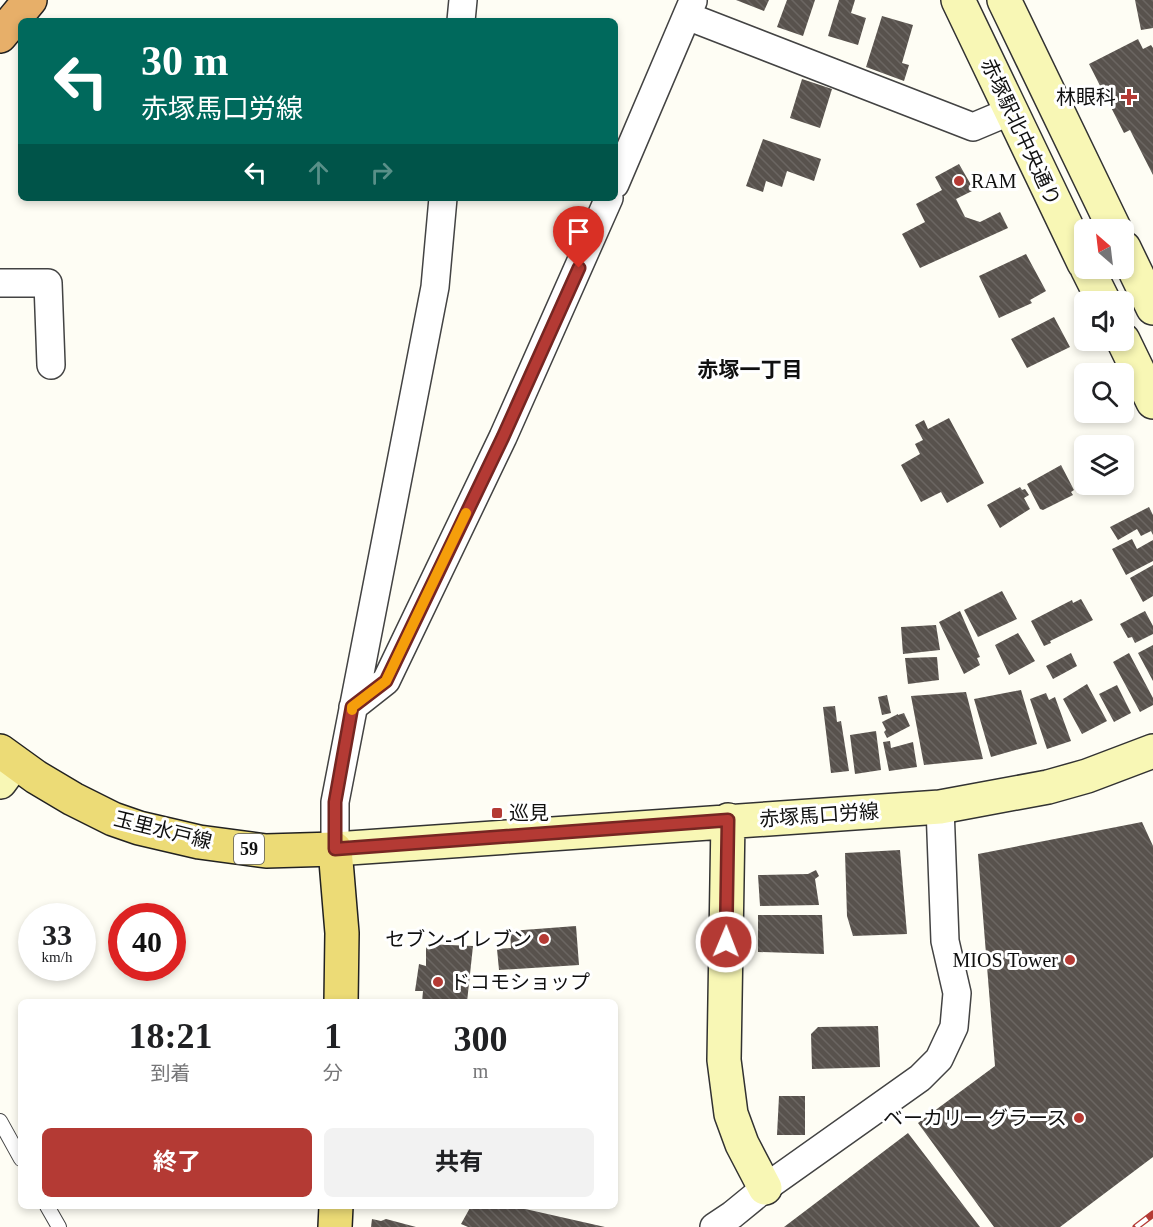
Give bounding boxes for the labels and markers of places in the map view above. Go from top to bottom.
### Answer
place label: 林眼科 [1056,86,1116,108]
marker: 林眼科 [1120,88,1138,106]
place label: RAM [971,170,1017,192]
marker: RAM [952,174,966,188]
pin [553,206,604,268]
place label: 巡見 [509,802,549,824]
marker: 巡見 [490,806,504,820]
place label: セブン-イレブン [385,928,532,950]
marker: セブン-イレブン [537,932,551,946]
place label: MIOS Tower [953,949,1058,971]
marker: MIOS Tower [1063,953,1077,967]
place label: ドコモショップ [450,971,590,993]
marker: ドコモショップ [431,975,445,989]
place label: ベーカリー グラース [883,1107,1067,1129]
marker: ベーカリー グラース [1072,1111,1086,1125]

